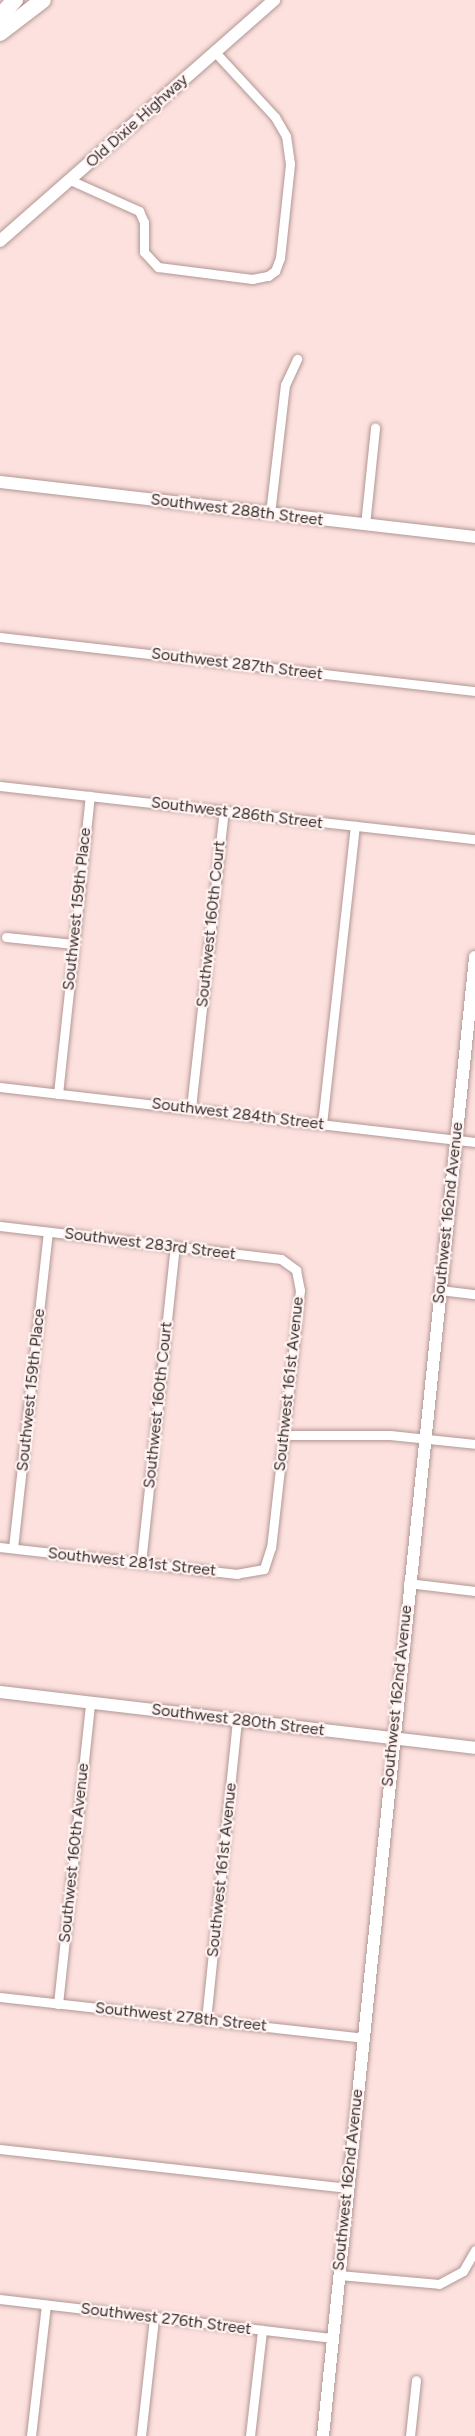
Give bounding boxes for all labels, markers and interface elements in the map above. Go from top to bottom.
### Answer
street label: Old Dixie Highway [82,70,192,172]
street label: Southwest 288th Street [150,490,324,530]
street label: Southwest 287th Street [150,644,324,684]
street label: Southwest 286th Street [150,793,324,833]
street label: Southwest 159th Place [59,827,95,991]
street label: Southwest 160th Court [193,840,229,1008]
street label: Southwest 284th Street [151,1094,325,1134]
street label: Southwest 162nd Avenue [429,1121,467,1305]
street label: Southwest 283rd Street [63,1224,237,1264]
street label: Southwest 161st Avenue [270,1296,308,1472]
street label: Southwest 159th Place [13,1308,49,1472]
street label: Southwest 160th Court [140,1321,176,1489]
street label: Southwest 281st Street [47,1544,217,1580]
street label: Southwest 162nd Avenue [378,1604,416,1788]
street label: Southwest 280th Street [150,1700,326,1740]
street label: Southwest 160th Avenue [55,1762,93,1944]
street label: Southwest 161st Avenue [203,1782,241,1958]
street label: Southwest 278th Street [94,1998,268,2036]
street label: Southwest 162nd Avenue [329,2088,367,2272]
street label: Southwest 276th Street [80,2299,252,2339]

